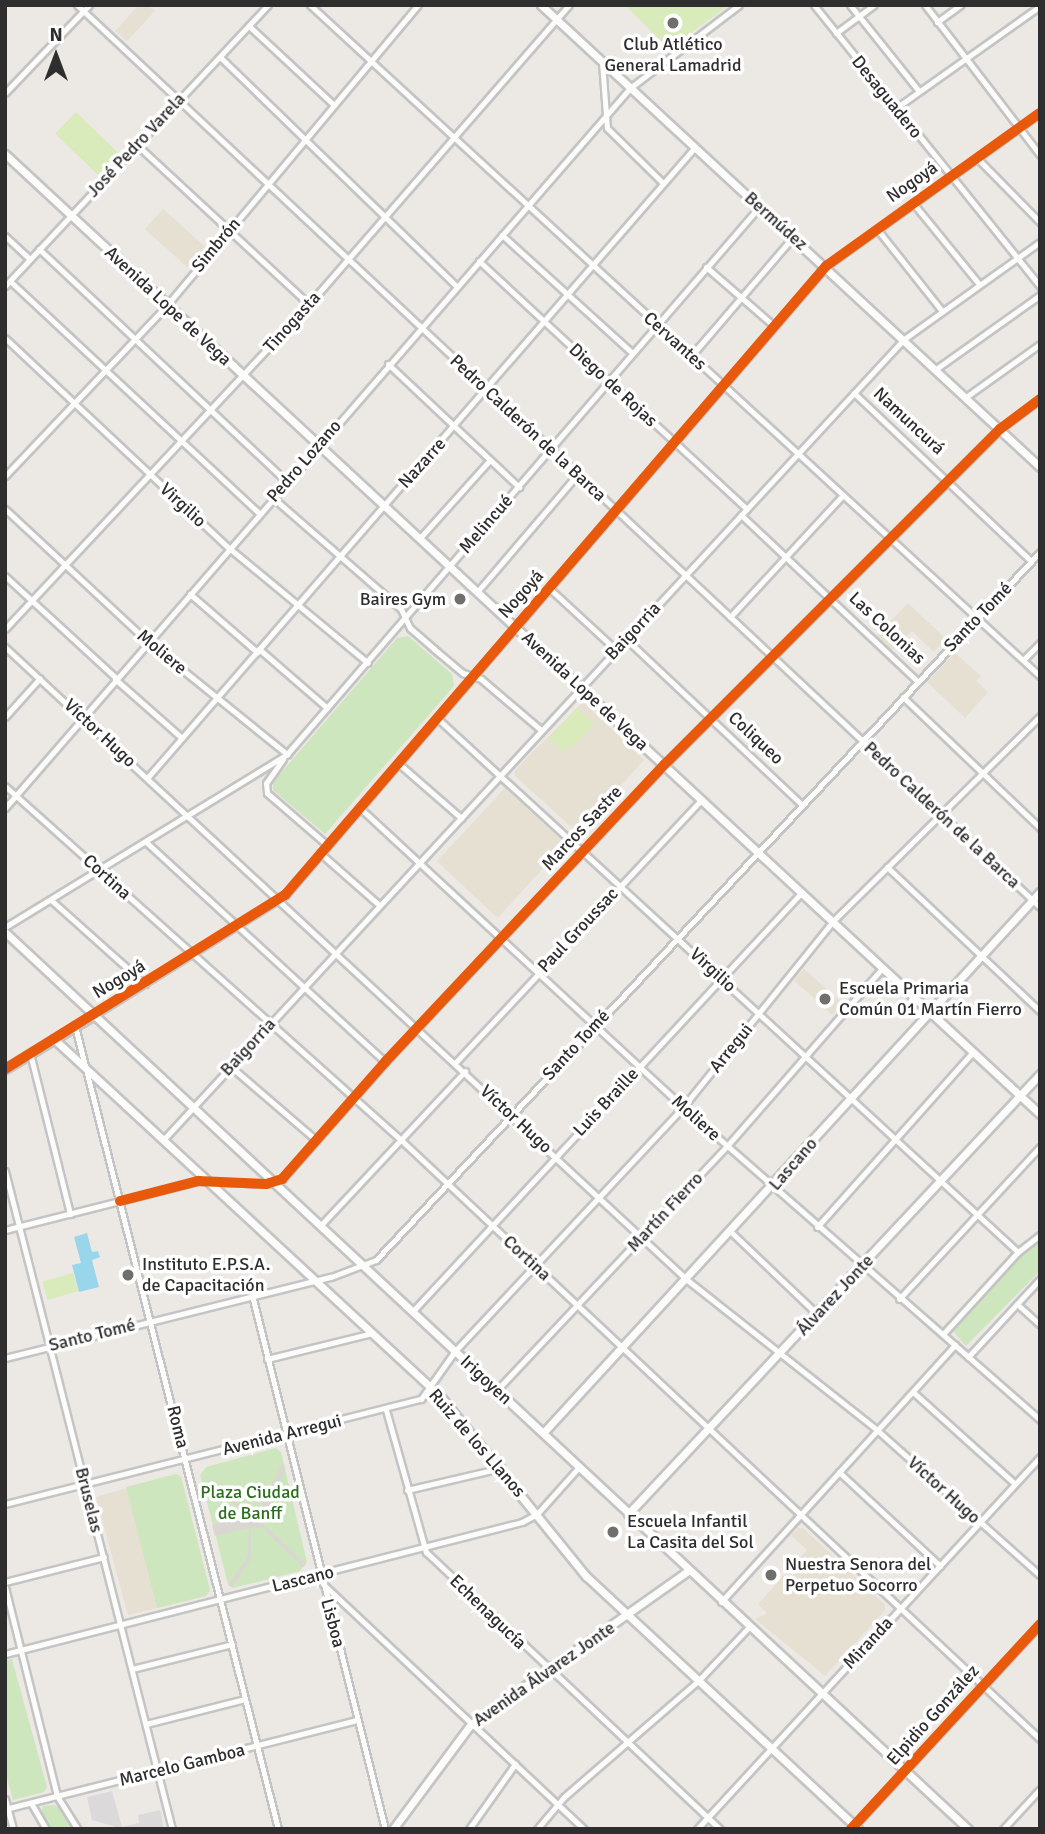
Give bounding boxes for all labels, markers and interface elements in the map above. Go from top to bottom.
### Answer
marker: Club Atlético General Lamadrid [665,15,681,31]
north arrow [21,21,91,91]
text: N [49,23,63,47]
place label: Club Atlético General Lamadrid [605,34,741,76]
street label: Desaguadero [847,51,927,143]
street label: José Pedro Varela [82,88,190,202]
street label: Nogoyá [882,157,942,207]
street label: Bermúdez [740,187,812,255]
street label: Simbrón [187,213,245,277]
street label: Avenida Lope de Vega [100,242,236,370]
street label: Tinogasta [259,287,325,357]
street label: Cervantes [639,307,711,375]
street label: Diego de Rojas [564,339,662,431]
street label: Pedro Calderón de la Barca [445,350,611,506]
street label: Namuncurá [869,383,949,459]
street label: Pedro Lozano [262,415,346,507]
street label: Nazarre [394,433,450,493]
street label: Virgilio [155,478,211,532]
street label: Melincué [455,490,517,558]
street label: Nogoyá [494,565,548,623]
street label: Santo Tomé [940,578,1016,656]
street label: Las Colonias [844,587,930,669]
place label: Baires Gym [360,588,446,610]
marker: Baires Gym [452,591,468,607]
street label: Baigorria [601,598,665,664]
street label: Moliere [133,625,191,679]
street label: Avenida Lope de Vega [517,627,653,755]
street label: Víctor Hugo [59,694,141,772]
street label: Coliqueo [724,707,788,769]
street label: Pedro Calderón de la Barca [859,737,1025,893]
street label: Marcos Sastre [537,781,627,875]
street label: Cortina [78,850,136,904]
street label: Paul Groussac [533,883,623,977]
street label: Virgilio [685,943,741,997]
street label: Nogoyá [89,955,149,1003]
place label: Escuela Primaria Común 01 Martín Fierro [839,978,1022,1020]
marker: Escuela Primaria Común 01 Martín Fierro [817,991,833,1007]
street label: Santo Tomé [538,1005,614,1085]
street label: Baigorria [216,1014,280,1080]
street label: Arregui [705,1019,757,1077]
street label: Luis Braille [569,1063,643,1141]
street label: Víctor Hugo [475,1080,557,1158]
street label: Moliere [667,1090,725,1146]
street label: Lascano [764,1133,822,1195]
street label: Martín Fierro [623,1168,707,1256]
street label: Cortina [499,1231,555,1285]
street label: Álvarez Jonte [792,1250,878,1340]
place label: Instituto E.P.S.A. de Capacitación [142,1254,270,1296]
marker: Instituto E.P.S.A. de Capacitación [120,1267,136,1283]
street label: Santo Tomé [46,1314,138,1356]
street label: Irigoyen [456,1351,516,1409]
street label: Ruiz de los Llanos [424,1384,530,1502]
street label: Roma [162,1403,194,1451]
street label: Avenida Arregui [220,1410,344,1460]
street label: Víctor Hugo [903,1452,985,1528]
street label: Bruselas [71,1465,107,1535]
park label: Plaza Ciudad de Banff [200,1482,300,1524]
place label: Escuela Infantil La Casita del Sol [627,1511,754,1554]
marker: Escuela Infantil La Casita del Sol [605,1524,621,1540]
place label: Nuestra Senora del Perpetuo Socorro [785,1554,931,1596]
street label: Lascano [270,1561,336,1597]
marker: Nuestra Senora del Perpetuo Socorro [763,1567,779,1583]
street label: Echenagucía [445,1570,531,1654]
street label: Lisboa [316,1596,350,1650]
street label: Miranda [838,1612,898,1674]
street label: Avenida Álvarez Jonte [469,1617,619,1731]
street label: Elpidio González [882,1660,984,1770]
street label: Marcelo Gamboa [117,1739,247,1791]

